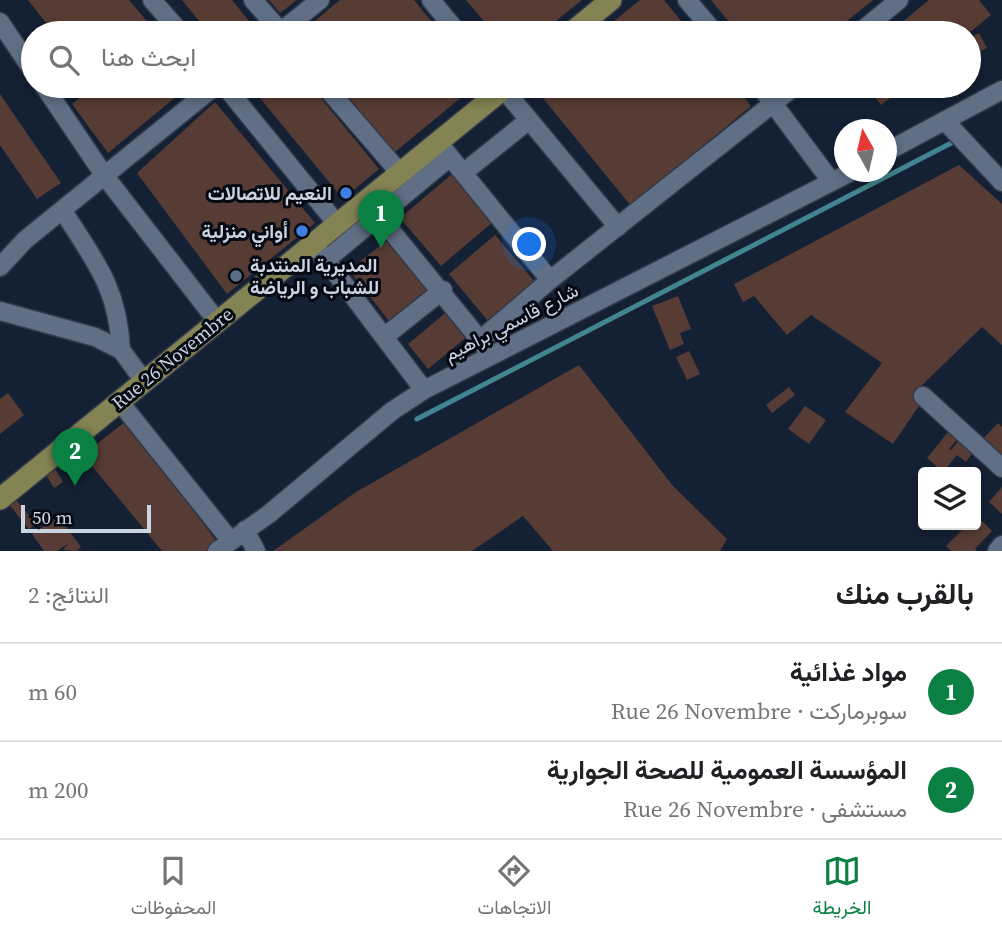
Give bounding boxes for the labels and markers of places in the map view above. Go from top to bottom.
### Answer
place label: النعيم للاتصالات [208,180,332,206]
marker: النعيم للاتصالات [338,185,354,201]
pin: 1 [358,190,404,248]
place label: أواني منزلية [201,218,288,248]
marker: أواني منزلية [294,223,310,239]
place label: المديرية المنتدبة للشباب و الرياضة [250,252,379,300]
marker: المديرية المنتدبة للشباب و الرياضة [228,268,244,284]
pin: 2 [52,428,98,486]

